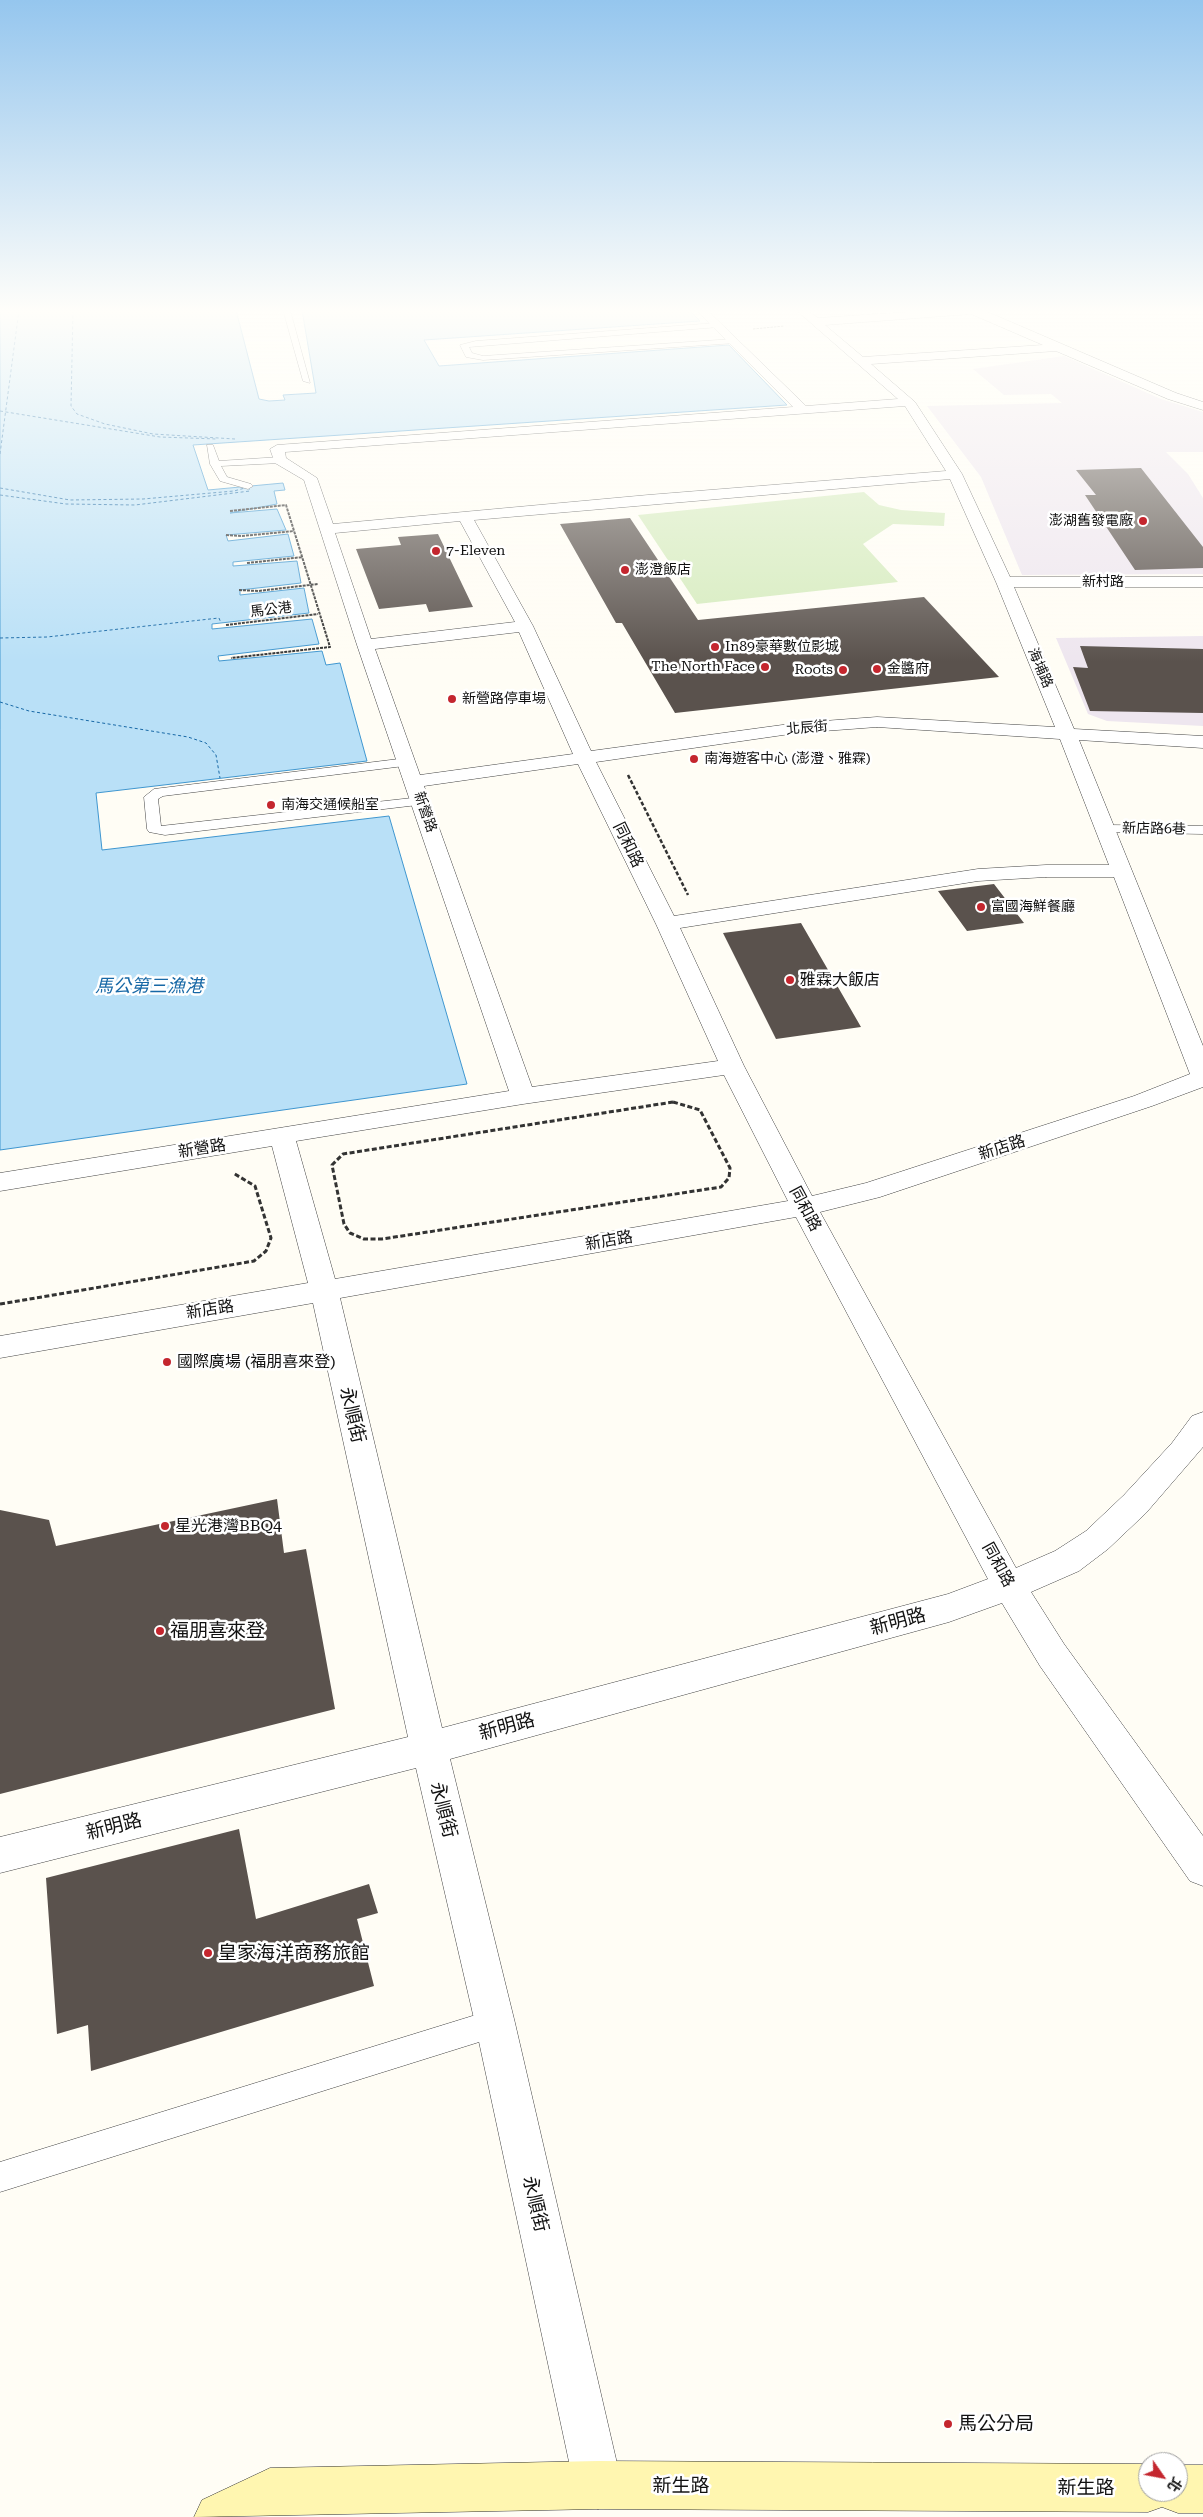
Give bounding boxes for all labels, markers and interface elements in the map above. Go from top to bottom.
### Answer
place label: 澎湖舊發電廠 [1049,513,1133,529]
marker: 澎湖舊發電廠 [1137,515,1149,527]
place label: 7-Eleven [446,543,505,559]
marker: 7-Eleven [430,545,442,557]
place label: 澎澄飯店 [635,562,691,578]
marker: 澎澄飯店 [619,564,631,576]
street label: 新村路 [1082,574,1124,590]
street label: 馬公港 [249,599,293,621]
place label: In89豪華數位影城 [725,639,839,655]
marker: In89豪華數位影城 [709,641,721,653]
street label: 海埔路 [1024,645,1056,691]
place label: The North Face [651,659,755,675]
marker: The North Face [759,661,771,673]
place label: 金醬府 [887,661,929,677]
place label: Roots [794,662,833,678]
marker: 金醬府 [871,663,883,675]
marker: Roots [837,664,849,676]
place label: 新營路停車場 [462,691,546,707]
marker: 新營路停車場 [446,693,458,705]
street label: 北辰街 [785,718,829,738]
place label: 南海遊客中心 (澎澄、雅霖) [704,751,871,767]
marker: 南海遊客中心 (澎澄、雅霖) [688,753,700,765]
street label: 新營路 [410,789,440,835]
place label: 南海交通候船室 [281,797,379,813]
marker: 南海交通候船室 [265,799,277,811]
street label: 同和路 [609,819,647,871]
street label: 新店路6巷 [1122,820,1186,838]
place label: 富國海鮮餐廳 [991,899,1075,915]
marker: 富國海鮮餐廳 [975,901,987,913]
place label: 雅霖大飯店 [800,970,880,990]
marker: 雅霖大飯店 [784,974,796,986]
water label: 馬公第三漁港 [95,976,203,998]
street label: 新店路 [976,1131,1028,1165]
street label: 新營路 [177,1136,227,1162]
street label: 同和路 [785,1183,825,1235]
street label: 新店路 [584,1227,634,1255]
street label: 新店路 [185,1297,235,1323]
place label: 國際廣場 (福朋喜來登) [177,1352,336,1372]
marker: 國際廣場 (福朋喜來登) [161,1356,173,1368]
street label: 永順街 [334,1385,370,1445]
place label: 星光港灣BBQ4 [175,1516,282,1536]
marker: 星光港灣BBQ4 [159,1520,171,1532]
street label: 同和路 [978,1539,1018,1591]
street label: 新明路 [868,1604,928,1640]
place label: 福朋喜來登 [170,1620,265,1642]
marker: 福朋喜來登 [154,1625,166,1637]
street label: 新明路 [477,1709,537,1745]
street label: 永順街 [425,1780,461,1840]
street label: 新明路 [84,1809,144,1845]
place label: 皇家海洋商務旅館 [218,1942,370,1964]
marker: 皇家海洋商務旅館 [202,1947,214,1959]
street label: 永順街 [517,2174,553,2234]
place label: 馬公分局 [958,2413,1034,2435]
marker: 馬公分局 [942,2418,954,2430]
north arrow [1138,2452,1188,2502]
text: 北 [1164,2474,1185,2495]
street label: 新生路 [653,2475,709,2497]
street label: 新生路 [1058,2477,1114,2499]

